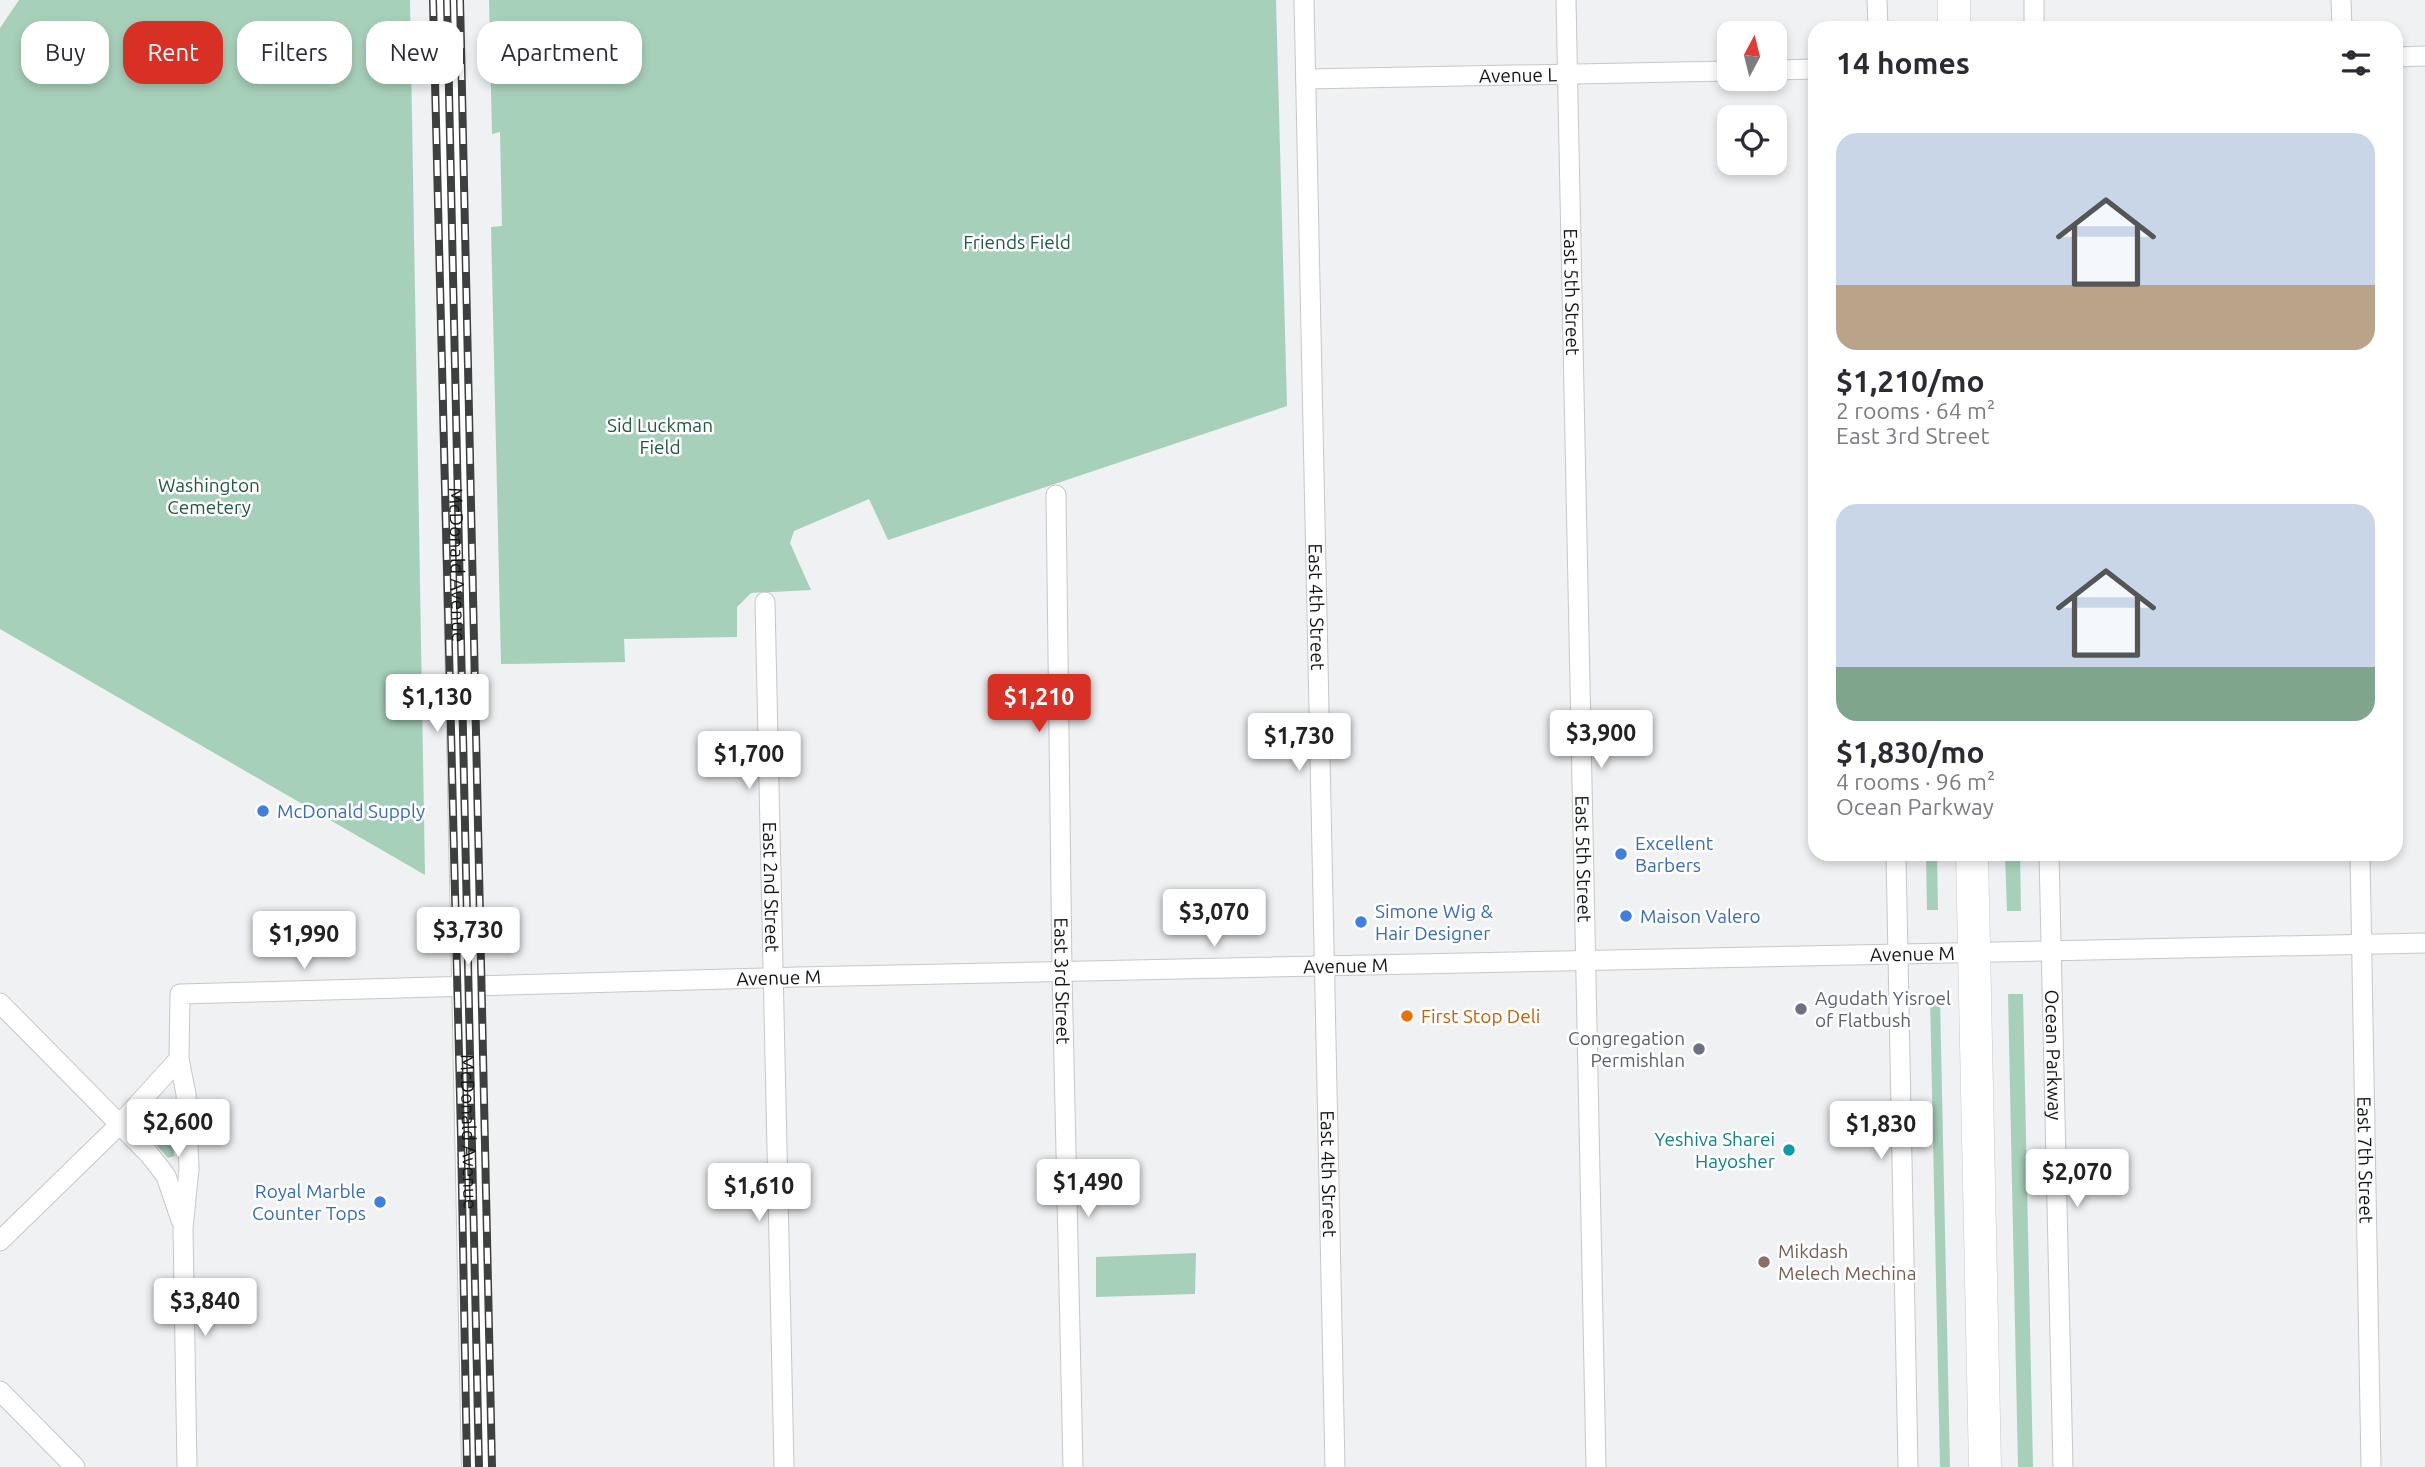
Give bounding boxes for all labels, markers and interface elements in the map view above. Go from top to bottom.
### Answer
chip: Buy [21,21,109,84]
chip: Rent [123,21,223,84]
chip: Filters [237,21,352,84]
chip: New [366,21,463,84]
chip: Apartment [477,21,642,84]
north arrow [1717,21,1787,91]
map controls [1717,21,1787,175]
icon: filters [2337,44,2375,82]
text: 14 homes [1836,46,1970,80]
street label: Avenue L [1479,63,1558,87]
button: locate [1717,105,1787,175]
icon: home [2043,179,2169,305]
street label: East 5th Street [1560,228,1584,356]
park label: Friends Field [963,231,1071,253]
text: $1,210/mo [1836,364,1985,398]
text: 2 rooms · 64 m² [1836,398,1995,423]
park label: Sid Luckman Field [607,414,713,458]
text: East 3rd Street [1836,423,1990,448]
park label: Washington Cemetery [158,474,260,518]
street label: McDonald Avenue [445,487,470,643]
street label: East 4th Street [1304,543,1329,671]
icon: home [2043,550,2169,676]
pin: $1,130 [380,674,494,734]
pin: $1,210 [982,674,1096,734]
text: $1,130 [402,684,472,709]
text: $1,210 [1004,684,1074,709]
pin: $3,900 [1544,710,1658,770]
pin: $1,730 [1242,714,1356,773]
text: $3,900 [1566,720,1636,745]
text: $1,730 [1264,723,1334,748]
pin: $1,700 [692,732,806,791]
text: $1,830/mo [1836,735,1985,769]
text: $1,700 [714,741,784,766]
text: 4 rooms · 96 m² [1836,769,1995,794]
text: Ocean Parkway [1836,794,1994,819]
street label: East 5th Street [1571,795,1596,923]
place label: McDonald Supply [277,800,425,822]
marker: McDonald Supply [255,803,271,819]
street label: East 2nd Street [759,821,784,953]
place label: Excellent Barbers [1635,832,1714,876]
marker: Excellent Barbers [1613,846,1629,862]
pin: $3,070 [1157,890,1271,949]
text: $3,070 [1179,899,1249,924]
place label: Simone Wig & Hair Designer [1375,900,1494,944]
place label: Maison Valero [1640,905,1761,927]
pin: $3,730 [411,908,525,967]
marker: Maison Valero [1618,908,1634,924]
pin: $1,990 [247,912,361,971]
marker: Simone Wig & Hair Designer [1353,914,1369,930]
text: $3,730 [433,917,503,942]
street label: East 3rd Street [1050,917,1075,1045]
text: $1,990 [269,921,339,946]
street label: Avenue M [1870,942,1955,966]
street label: Avenue M [1303,954,1388,977]
street label: Avenue M [736,965,821,990]
place label: Agudath Yisroel of Flatbush [1815,987,1951,1031]
street label: Ocean Parkway [2041,989,2066,1120]
marker: Agudath Yisroel of Flatbush [1793,1001,1809,1017]
place label: First Stop Deli [1421,1005,1540,1027]
marker: First Stop Deli [1399,1008,1415,1024]
place label: Congregation Permishlan [1568,1027,1685,1071]
marker: Congregation Permishlan [1691,1041,1707,1057]
street label: McDonald Avenue [457,1054,482,1210]
street label: East 7th Street [2353,1096,2378,1224]
pin: $2,600 [121,1100,235,1159]
pin: $1,830 [1824,1102,1938,1161]
text: $2,600 [143,1109,213,1134]
street label: East 4th Street [1316,1110,1341,1238]
text: $1,830 [1846,1111,1916,1136]
place label: Yeshiva Sharei Hayosher [1654,1128,1775,1172]
marker: Yeshiva Sharei Hayosher [1781,1142,1797,1158]
pin: $2,070 [2020,1150,2134,1209]
text: $2,070 [2042,1159,2112,1184]
pin: $1,490 [1031,1160,1145,1219]
pin: $1,610 [702,1164,816,1223]
text: $1,490 [1053,1169,1123,1194]
text: $1,610 [724,1173,794,1198]
place label: Royal Marble Counter Tops [252,1180,366,1224]
marker: Royal Marble Counter Tops [372,1194,388,1210]
place label: Mikdash Melech Mechina [1778,1240,1916,1284]
marker: Mikdash Melech Mechina [1756,1254,1772,1270]
pin: $3,840 [148,1278,262,1338]
text: $3,840 [170,1288,240,1313]

